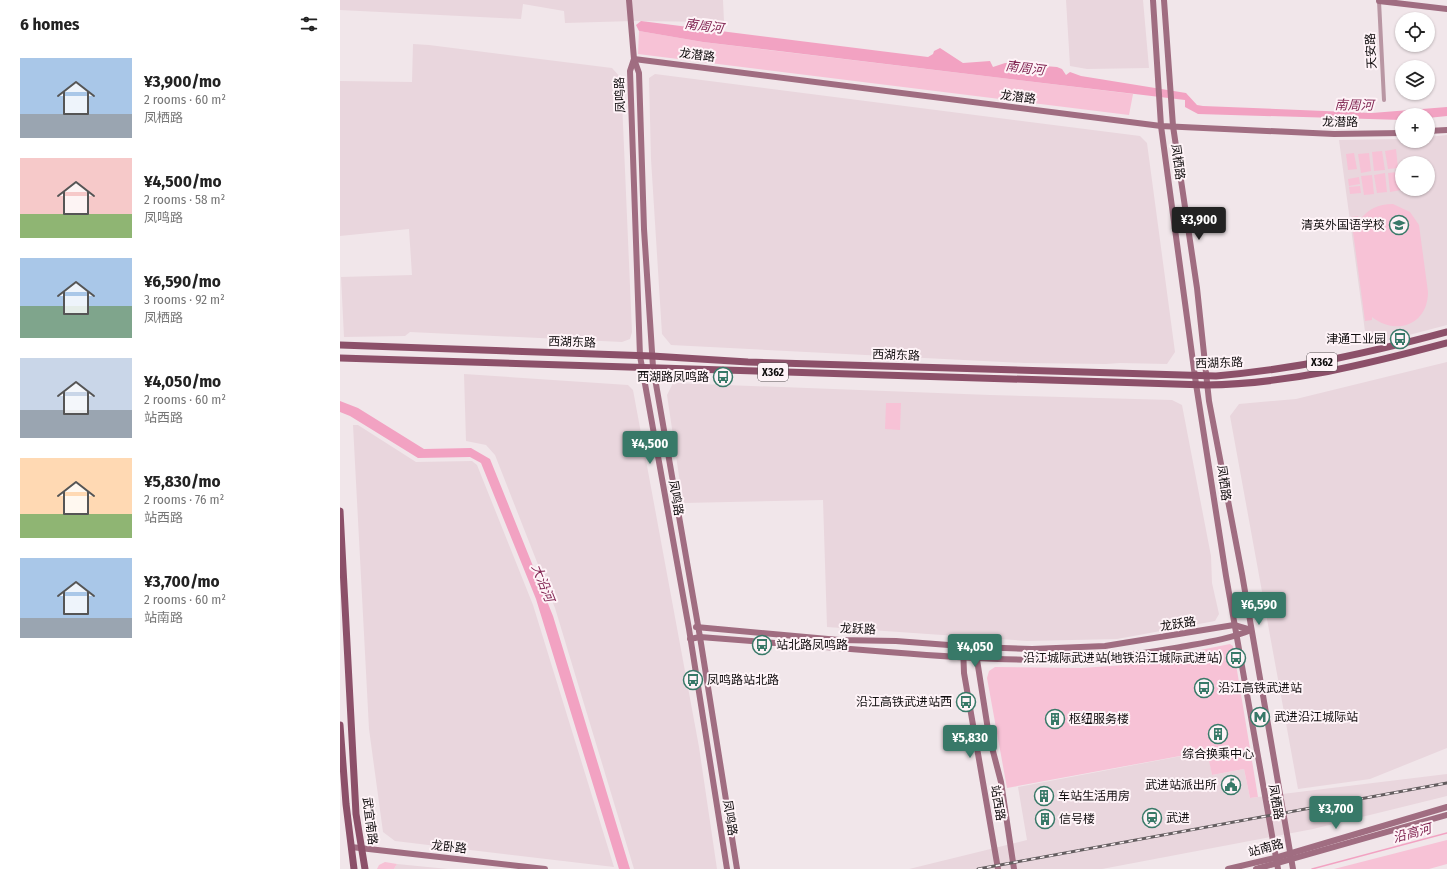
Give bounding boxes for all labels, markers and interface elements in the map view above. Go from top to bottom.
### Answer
map controls [1395,12,1435,196]
button: locate [1395,12,1435,52]
icon: filters [298,13,320,35]
text: 6 homes [20,14,79,35]
water label: 南周河 [684,16,727,37]
street label: 天安路 [1363,33,1379,69]
street label: 龙潜路 [678,46,716,64]
water label: 南周河 [1005,58,1048,78]
button: layers [1395,60,1435,100]
text: ¥3,900/mo [144,71,221,92]
icon: home [52,74,100,122]
street label: 凤鸣路 [612,77,628,113]
street label: 龙潜路 [999,88,1037,106]
text: 2 rooms · 60 m² [144,92,226,107]
water label: 南周河 [1334,97,1377,113]
button: + [1395,108,1435,148]
text: 凤栖路 [144,110,183,125]
street label: 龙潜路 [1322,115,1358,129]
street label: 凤栖路 [1169,143,1187,181]
button: − [1395,156,1435,196]
text: ¥4,500/mo [144,171,222,192]
icon: home [52,174,100,222]
text: 2 rooms · 58 m² [144,192,225,207]
pin: ¥3,900 [1166,207,1232,241]
text: 凤鸣路 [144,210,183,225]
text: ¥3,900 [1181,212,1217,227]
school or university icon: 清英外国语学校 [1388,214,1410,236]
place label: 清英外国语学校 [1301,218,1385,232]
text: ¥6,590/mo [144,271,221,292]
icon: home [52,274,100,322]
text: 3 rooms · 92 m² [144,292,225,307]
text: 凤栖路 [144,310,183,325]
bus stop icon: 津通工业园 [1389,328,1411,350]
place label: 津通工业园 [1326,332,1386,346]
street label: 西湖东路 [548,334,596,350]
street label: 西湖东路 [872,347,920,363]
road number: X362 [1307,353,1337,371]
street label: 西湖东路 [1195,355,1243,371]
road number: X362 [758,363,788,381]
bus stop icon: 西湖路凤鸣路 [712,366,734,388]
place label: 西湖路凤鸣路 [637,370,709,384]
text: ¥4,050/mo [144,371,221,392]
icon: home [52,374,100,422]
text: 2 rooms · 60 m² [144,392,226,407]
text: 站西路 [144,410,183,425]
pin: ¥4,500 [617,431,683,465]
text: ¥4,500 [632,436,668,451]
street label: 凤栖路 [1215,464,1233,502]
text: ¥5,830/mo [144,471,221,492]
icon: home [52,474,100,522]
street label: 凤鸣路 [666,479,686,517]
text: 2 rooms · 76 m² [144,492,224,507]
text: 站西路 [144,510,183,525]
water label: 大沿河 [529,562,558,607]
text: ¥3,700/mo [144,571,220,592]
icon: home [52,574,100,622]
text: 2 rooms · 60 m² [144,592,226,607]
pin: ¥6,590 [1226,592,1292,626]
text: ¥6,590 [1241,597,1277,612]
text: 站南路 [144,610,183,625]
street label: 龙跃路 [1159,614,1197,634]
street label: 龙跃路 [840,621,876,637]
bus stop icon: 站北路凤鸣路 [751,634,773,656]
pin: ¥4,050 [942,634,1008,668]
place label: 站北路凤鸣路 [776,638,848,652]
text: ¥4,050 [957,639,993,654]
bus stop icon: 沿江城际武进站(地铁沿江城际武进站) [1225,647,1247,669]
place label: 沿江城际武进站(地铁沿江城际武进站) [1023,651,1222,665]
bus stop icon: 凤鸣路站北路 [682,669,704,691]
place label: 凤鸣路站北路 [707,673,779,687]
bus stop icon: 沿江高铁武进站 [1193,677,1215,699]
place label: 沿江高铁武进站 [1218,681,1302,695]
bus stop icon: 沿江高铁武进站西 [955,691,977,713]
place label: 沿江高铁武进站西 [856,695,952,709]
metro station icon: 武进沿江城际站 [1249,706,1271,728]
building icon: 枢纽服务楼 [1044,708,1066,730]
place label: 武进沿江城际站 [1274,710,1358,724]
place label: 枢纽服务楼 [1069,712,1129,726]
building icon: 综合换乘中心 [1207,723,1229,745]
pin: ¥5,830 [937,725,1003,759]
text: ¥5,830 [952,730,988,745]
place label: 综合换乘中心 [1182,747,1254,761]
public building icon: 武进站派出所 [1220,774,1242,796]
place label: 武进站派出所 [1145,778,1217,792]
street label: 凤栖路 [1266,783,1286,821]
street label: 站西路 [988,784,1008,822]
building icon: 车站生活用房 [1033,785,1055,807]
place label: 车站生活用房 [1058,789,1130,803]
street label: 武宜南路 [360,796,380,846]
pin: ¥3,700 [1303,796,1369,830]
street label: 凤鸣路 [720,799,740,837]
text: ¥3,700 [1318,801,1354,816]
station icon: 武进 [1141,807,1163,829]
building icon: 信号楼 [1034,808,1056,830]
place label: 武进 [1166,811,1190,825]
place label: 信号楼 [1059,812,1095,826]
water label: 沿高河 [1391,820,1436,845]
street label: 站南路 [1247,836,1285,860]
street label: 龙卧路 [430,838,468,856]

